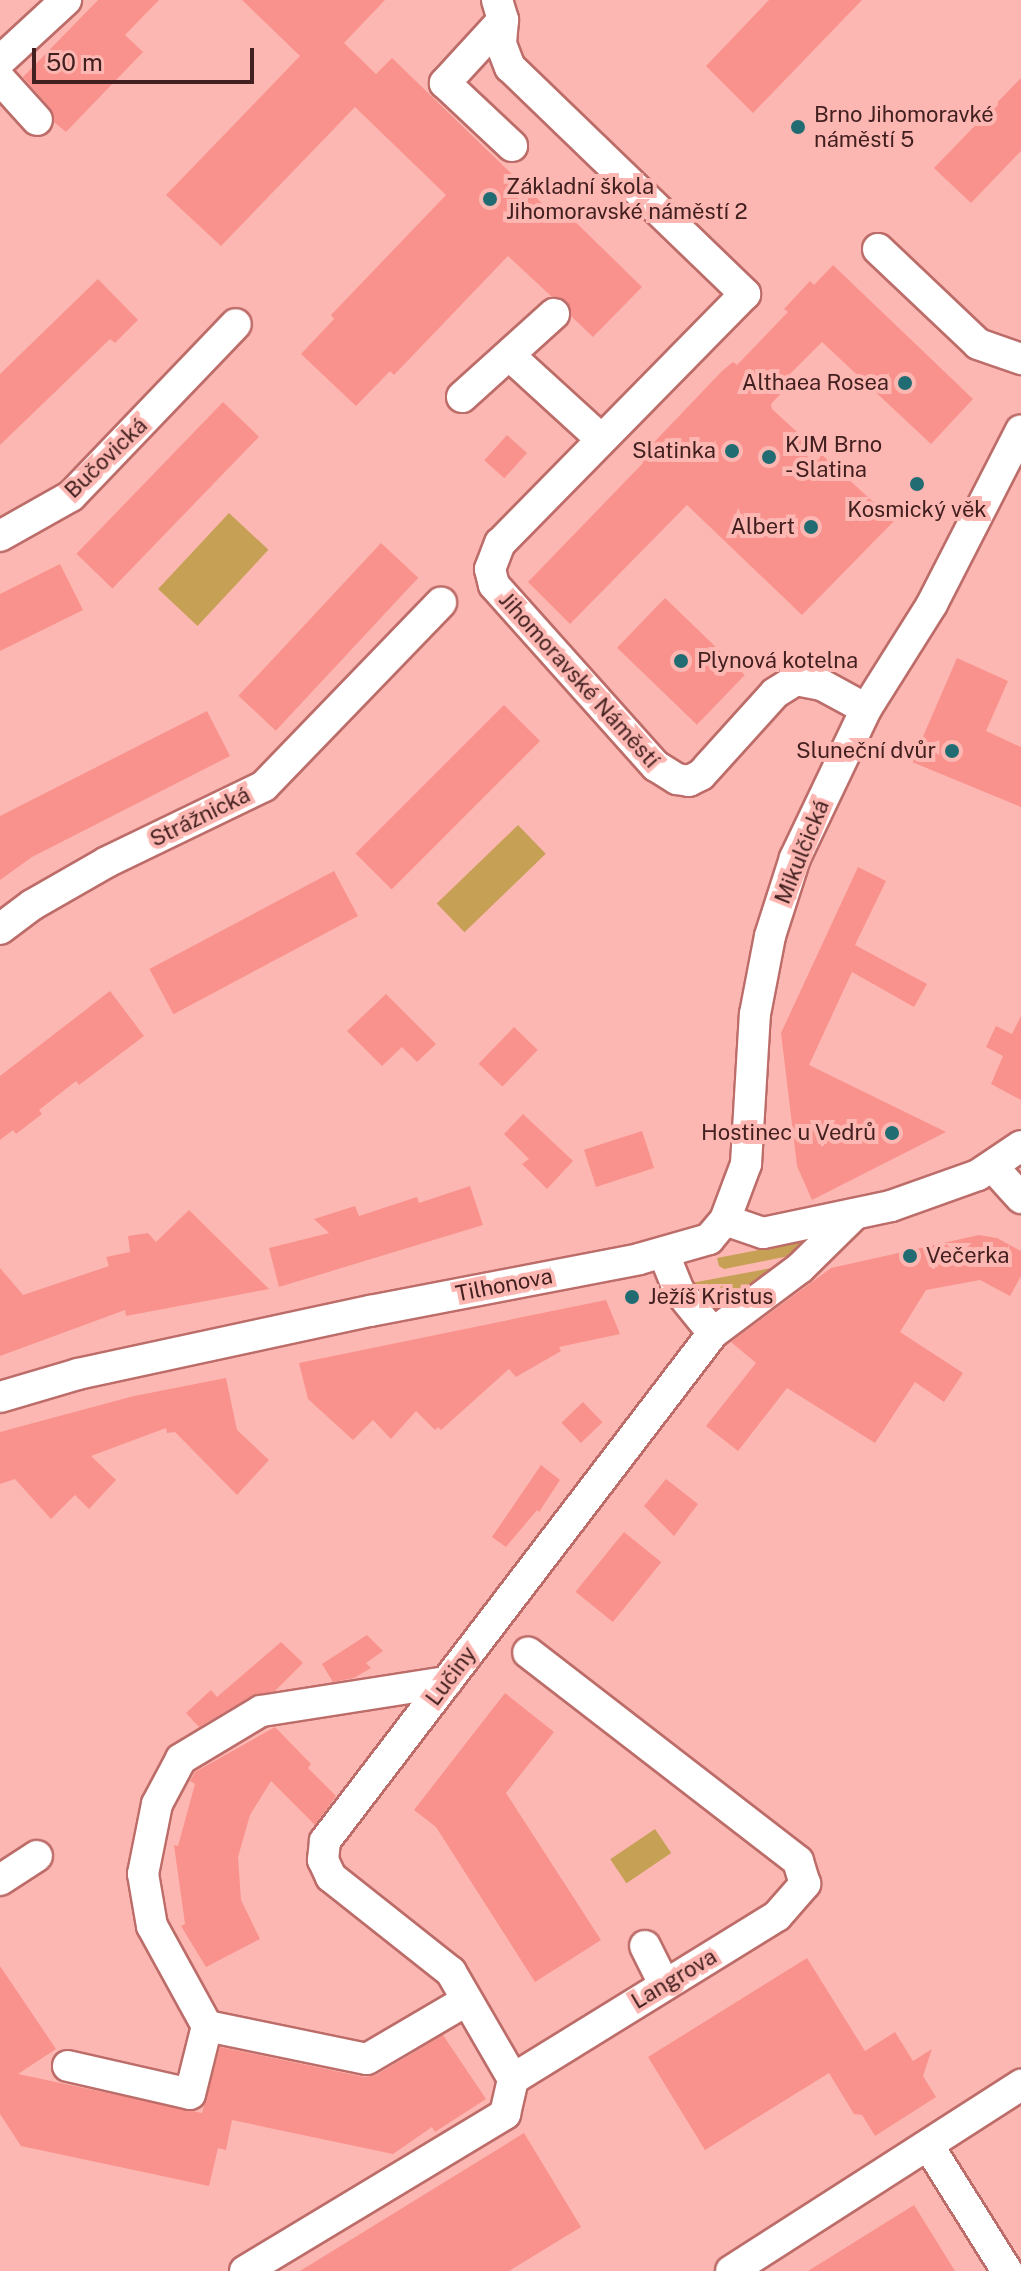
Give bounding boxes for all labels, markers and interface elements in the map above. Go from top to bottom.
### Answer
scale bar [36,32,258,82]
text: 50 m [46,48,103,76]
place label: Brno Jihomoravké náměstí 5 [814,101,994,152]
marker: Brno Jihomoravké náměstí 5 [789,118,807,136]
place label: Základní škola Jihomoravské náměstí 2 [506,173,748,224]
marker: Základní škola Jihomoravské náměstí 2 [481,190,499,208]
place label: Althaea Rosea [742,370,889,396]
marker: Althaea Rosea [896,374,914,392]
street label: Bučovická [59,412,153,504]
place label: KJM Brno - Slatina [785,431,882,482]
place label: Slatinka [632,438,716,464]
marker: Slatinka [723,442,741,460]
marker: KJM Brno - Slatina [760,448,778,466]
marker: Kosmický věk [908,475,926,493]
place label: Kosmický věk [847,497,987,523]
place label: Albert [730,514,795,540]
marker: Albert [802,518,820,536]
street label: Jihomoravské Náměstí [493,587,665,773]
place label: Plynová kotelna [697,648,858,674]
marker: Plynová kotelna [672,652,690,670]
place label: Sluneční dvůr [796,738,936,764]
marker: Sluneční dvůr [943,742,961,760]
street label: Strážnická [146,781,254,853]
street label: Mikulčická [769,796,835,908]
place label: Hostinec u Vedrů [700,1120,876,1146]
marker: Hostinec u Vedrů [883,1124,901,1142]
place label: Večerka [926,1243,1010,1269]
marker: Večerka [901,1247,919,1265]
street label: Tilhonova [453,1263,555,1307]
place label: Ježíš Kristus [648,1284,773,1310]
marker: Ježíš Kristus [623,1288,641,1306]
street label: Lučiny [420,1641,482,1711]
street label: Langrova [627,1943,721,2015]

